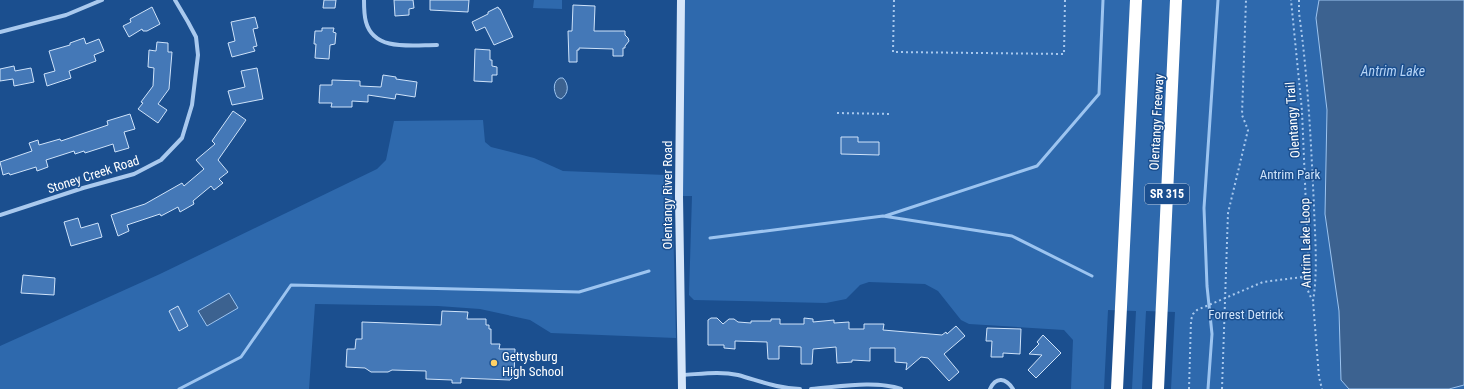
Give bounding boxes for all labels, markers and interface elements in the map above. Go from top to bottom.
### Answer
water label: Antrim Lake [1360,63,1425,79]
street label: Olentangy Freeway [1146,73,1167,171]
street label: Olentangy Trail [1282,81,1303,159]
street label: Olentangy River Road [660,141,675,249]
street label: Stoney Creek Road [45,153,141,196]
park label: Antrim Park [1260,167,1320,182]
road number: SR 315 [1145,184,1189,204]
street label: Antrim Lake Loop [1297,198,1314,288]
park label: Forrest Detrick [1208,307,1284,322]
place label: Gettysburg High School [502,349,564,379]
marker: Gettysburg High School [489,358,499,368]

